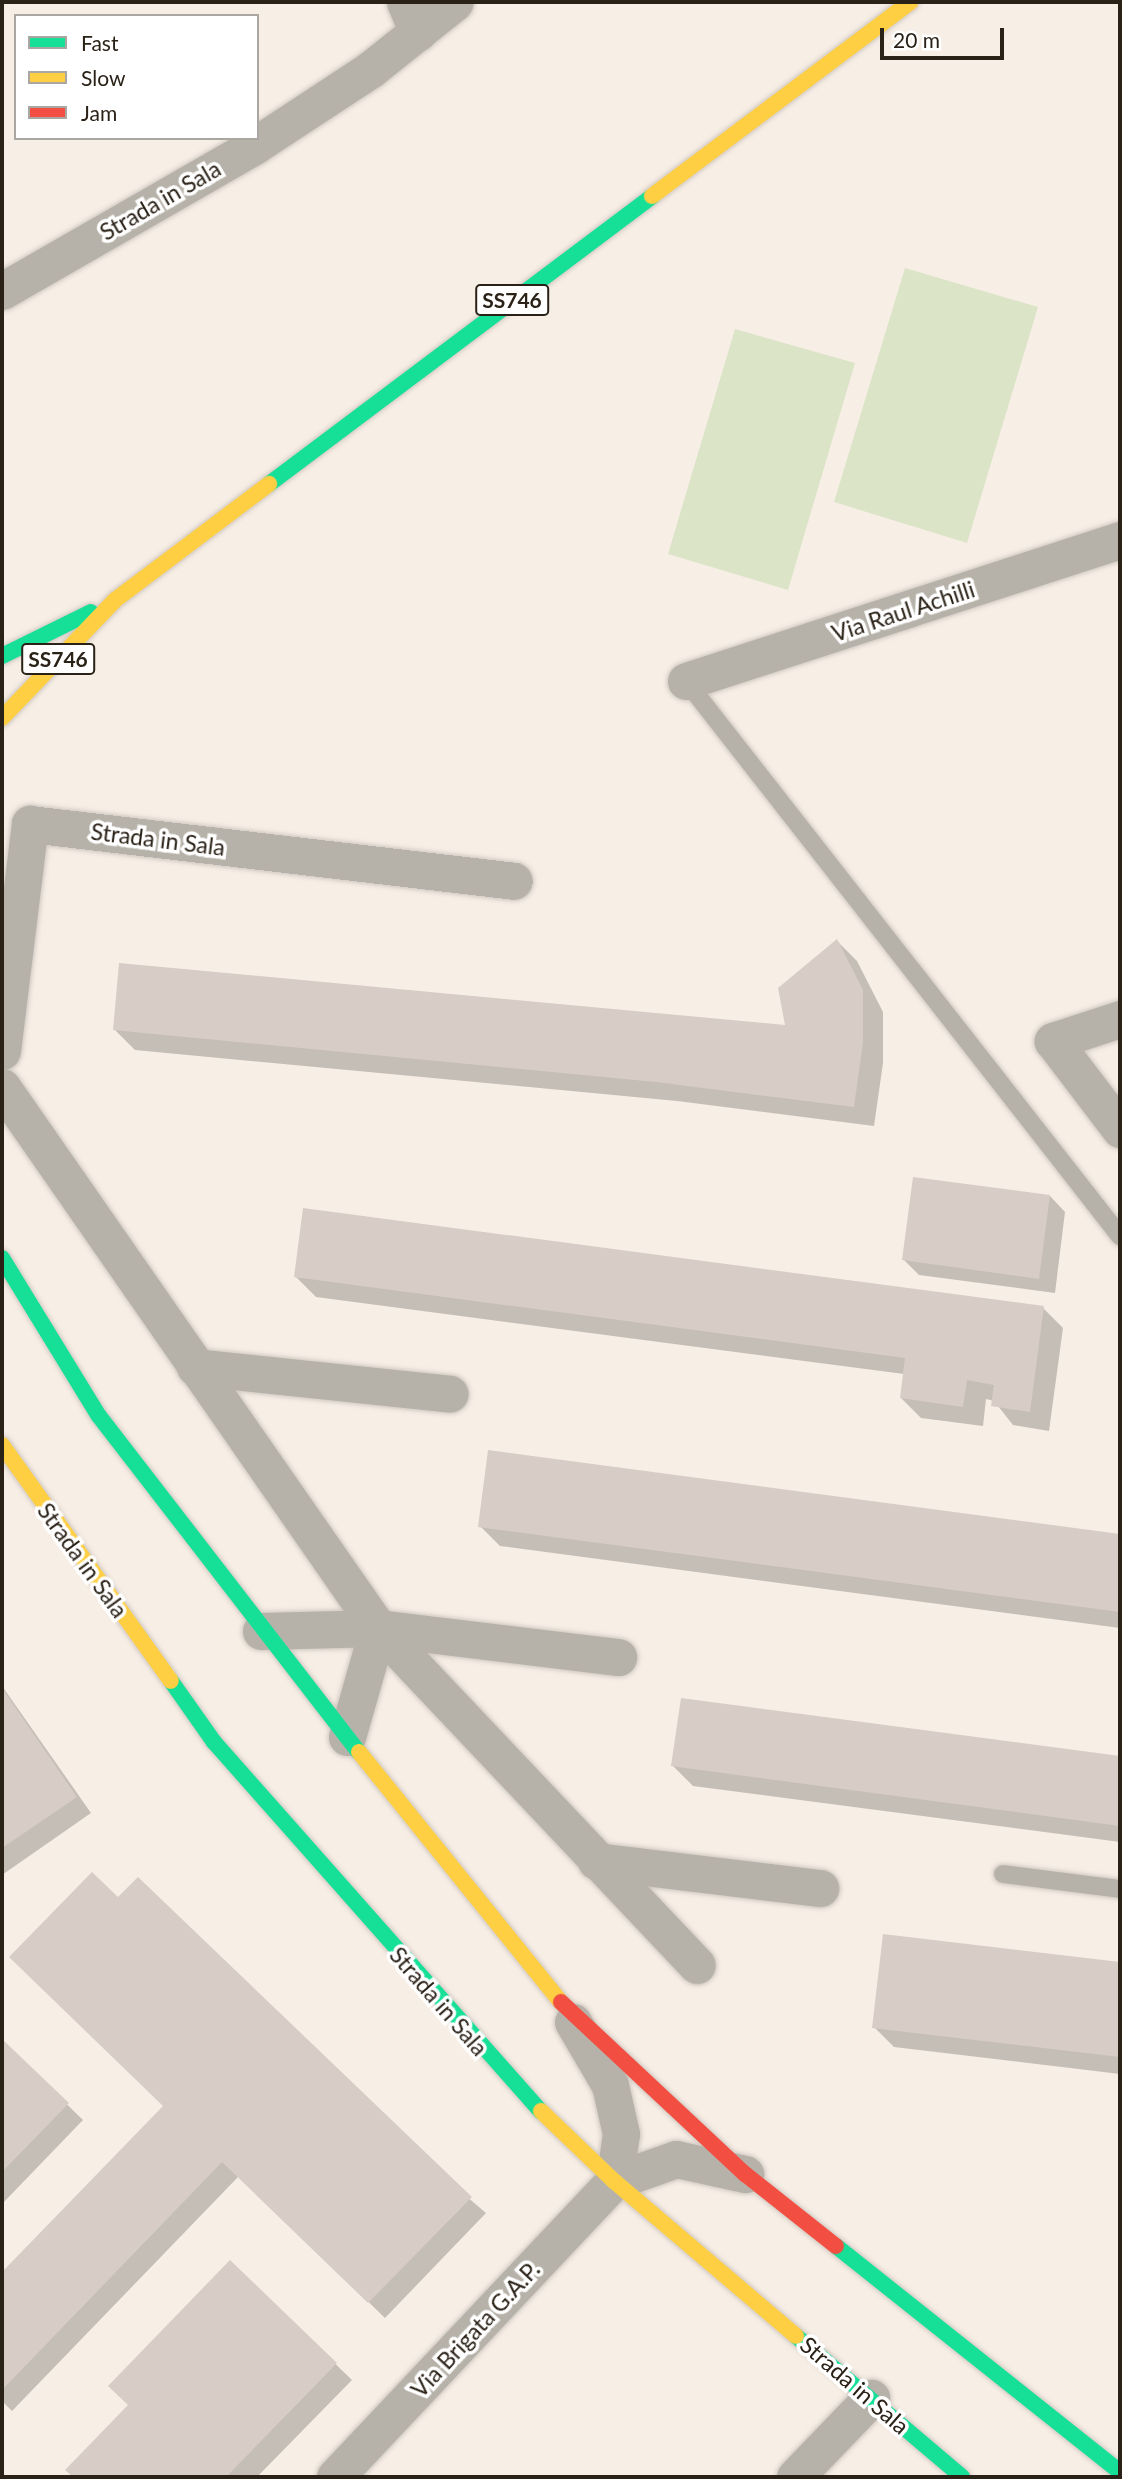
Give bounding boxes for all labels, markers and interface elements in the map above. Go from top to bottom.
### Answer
legend [14,14,259,140]
scale bar [884,14,1008,58]
text: 20 m [893,27,940,52]
text: Fast [81,30,118,55]
text: Slow [81,65,125,90]
text: Jam [81,100,117,125]
street label: Strada in Sala [95,154,225,246]
road number: SS746 [474,282,550,318]
street label: Via Raul Achilli [828,575,978,647]
road number: SS746 [20,642,96,676]
street label: Strada in Sala [89,817,227,861]
street label: Strada in Sala [32,1497,134,1623]
street label: Strada in Sala [384,1941,494,2061]
street label: Via Brigata G.A.P. [405,2255,545,2403]
street label: Strada in Sala [795,2330,915,2440]

